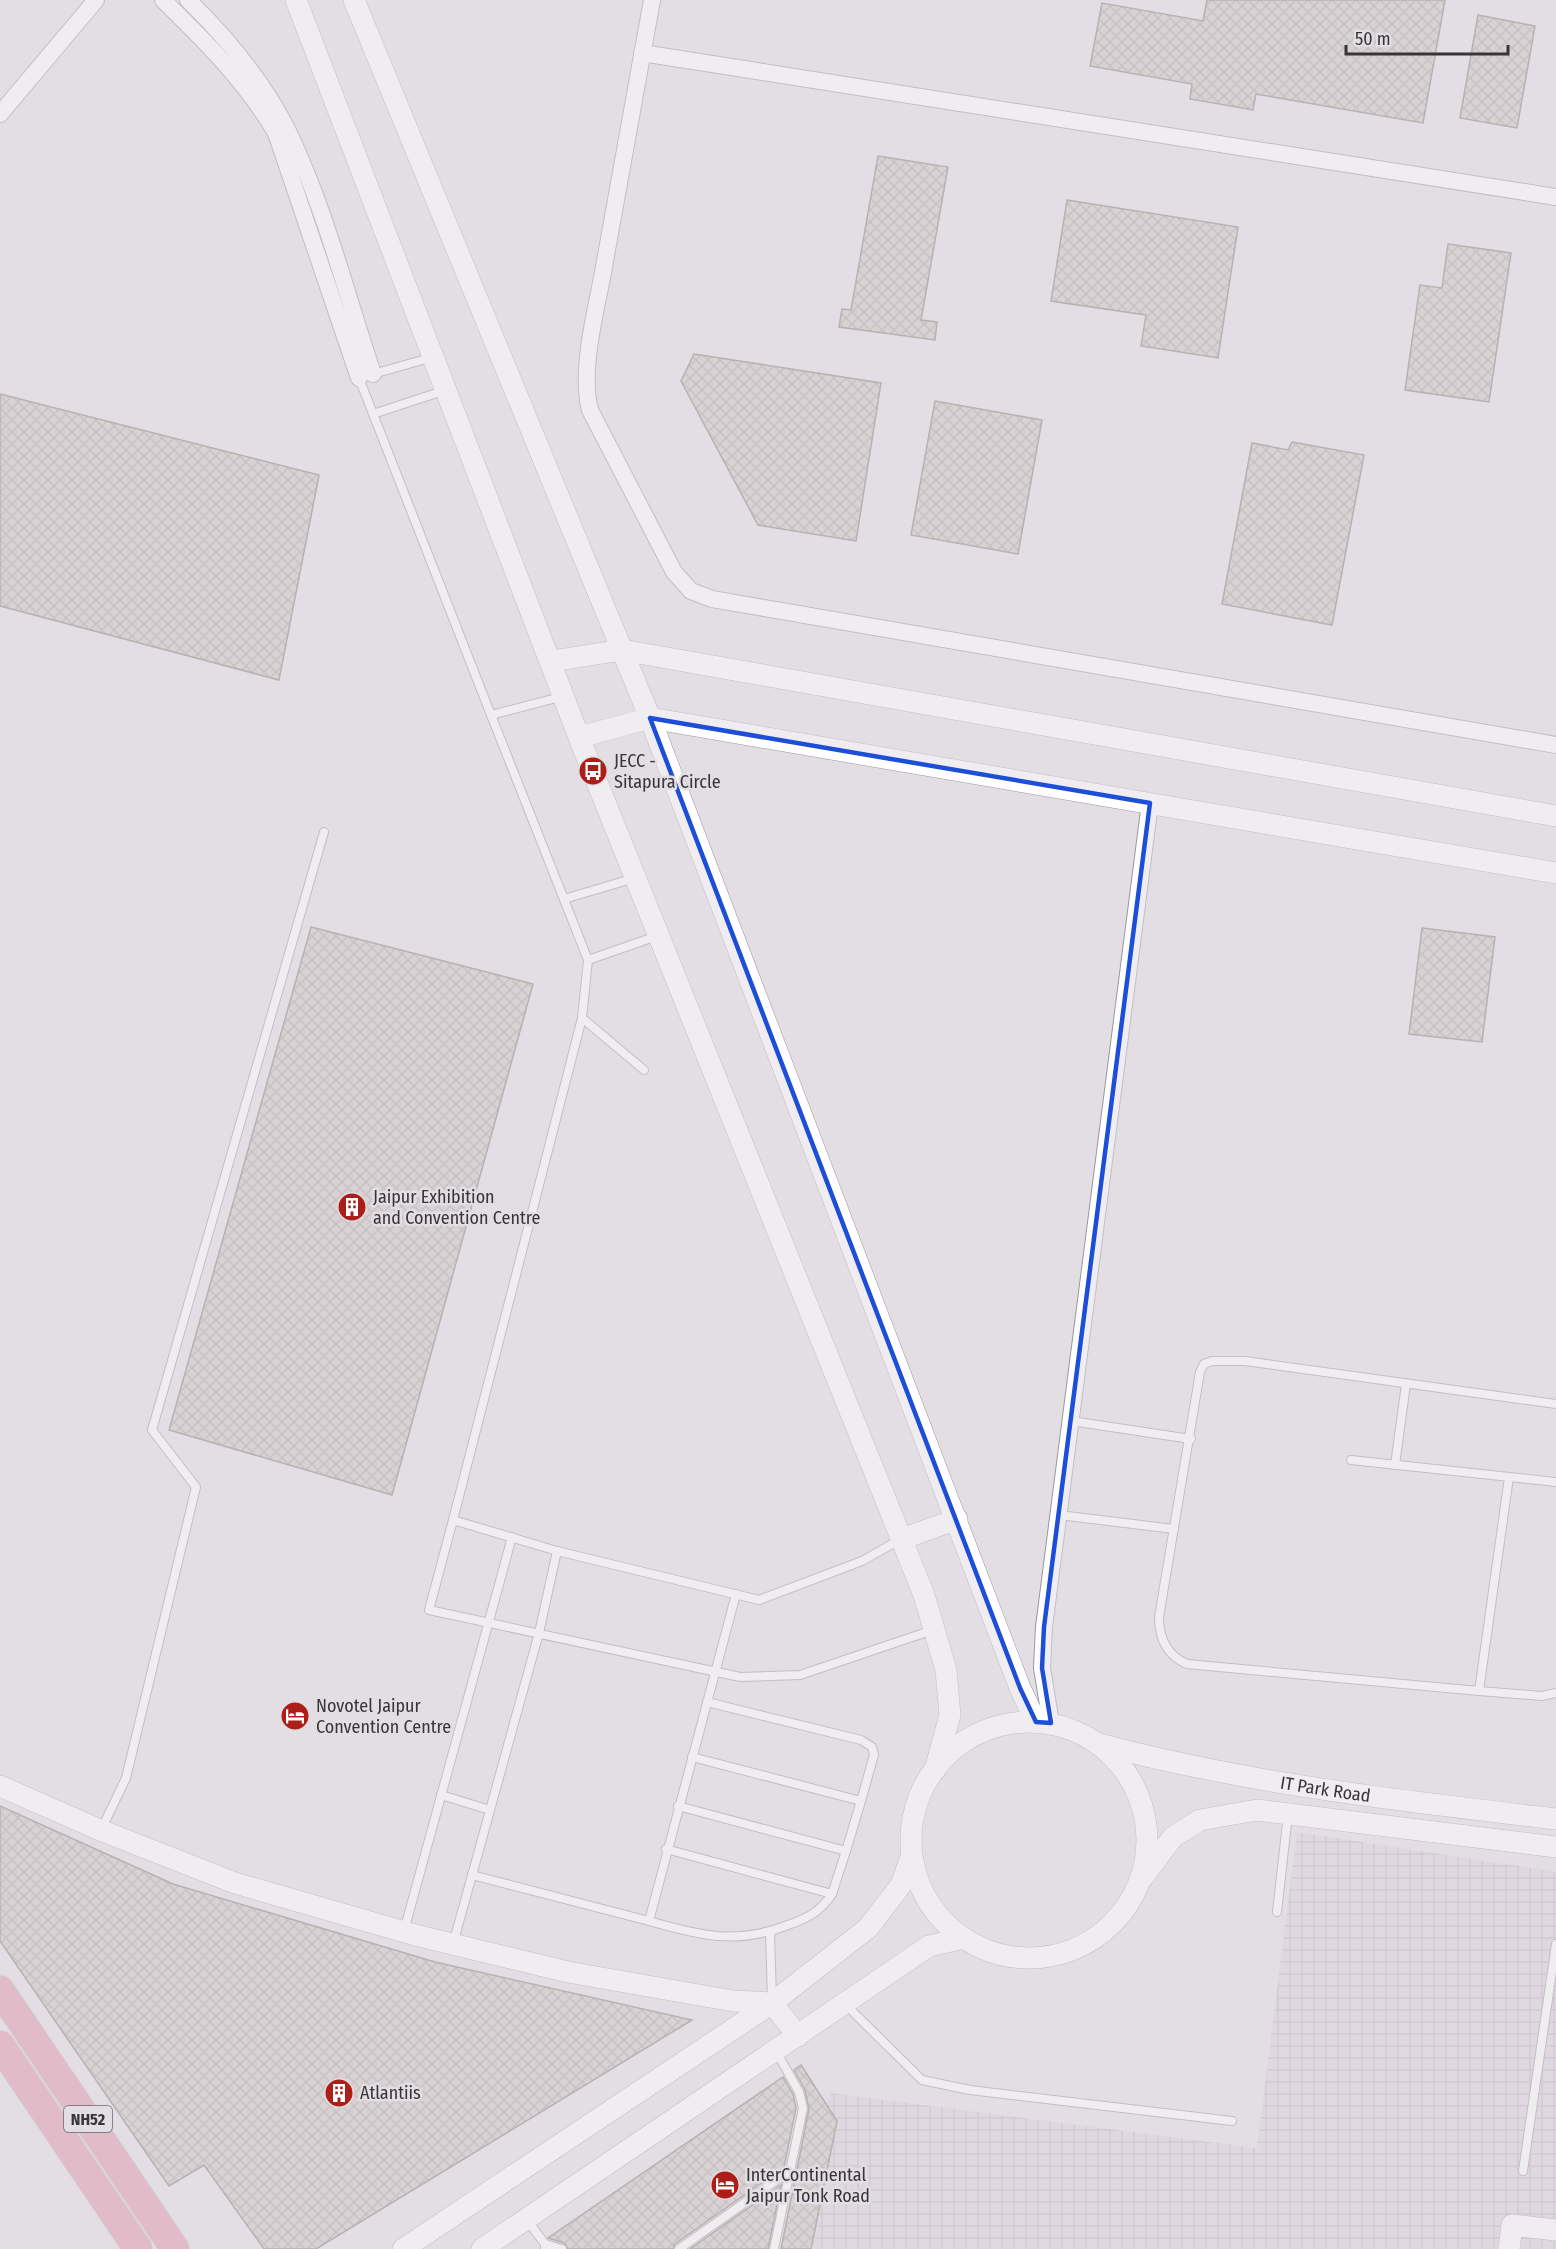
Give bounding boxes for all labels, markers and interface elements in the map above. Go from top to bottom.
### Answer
scale bar [1346,18,1508,56]
text: 50 m [1355,28,1391,50]
place label: JECC - Sitapura Circle [614,750,721,793]
bus stop icon: JECC - Sitapura Circle [577,755,609,787]
place label: Jaipur Exhibition and Convention Centre [373,1186,541,1229]
building icon: Jaipur Exhibition and Convention Centre [336,1191,368,1223]
place label: Novotel Jaipur Convention Centre [316,1695,451,1738]
hotel icon: Novotel Jaipur Convention Centre [279,1700,311,1732]
street label: IT Park Road [1279,1772,1372,1807]
building icon: Atlantiis [323,2077,355,2109]
place label: Atlantiis [360,2082,421,2104]
road number: NH52 [64,2106,112,2132]
place label: InterContinental Jaipur Tonk Road [746,2164,870,2207]
hotel icon: InterContinental Jaipur Tonk Road [709,2169,741,2201]

